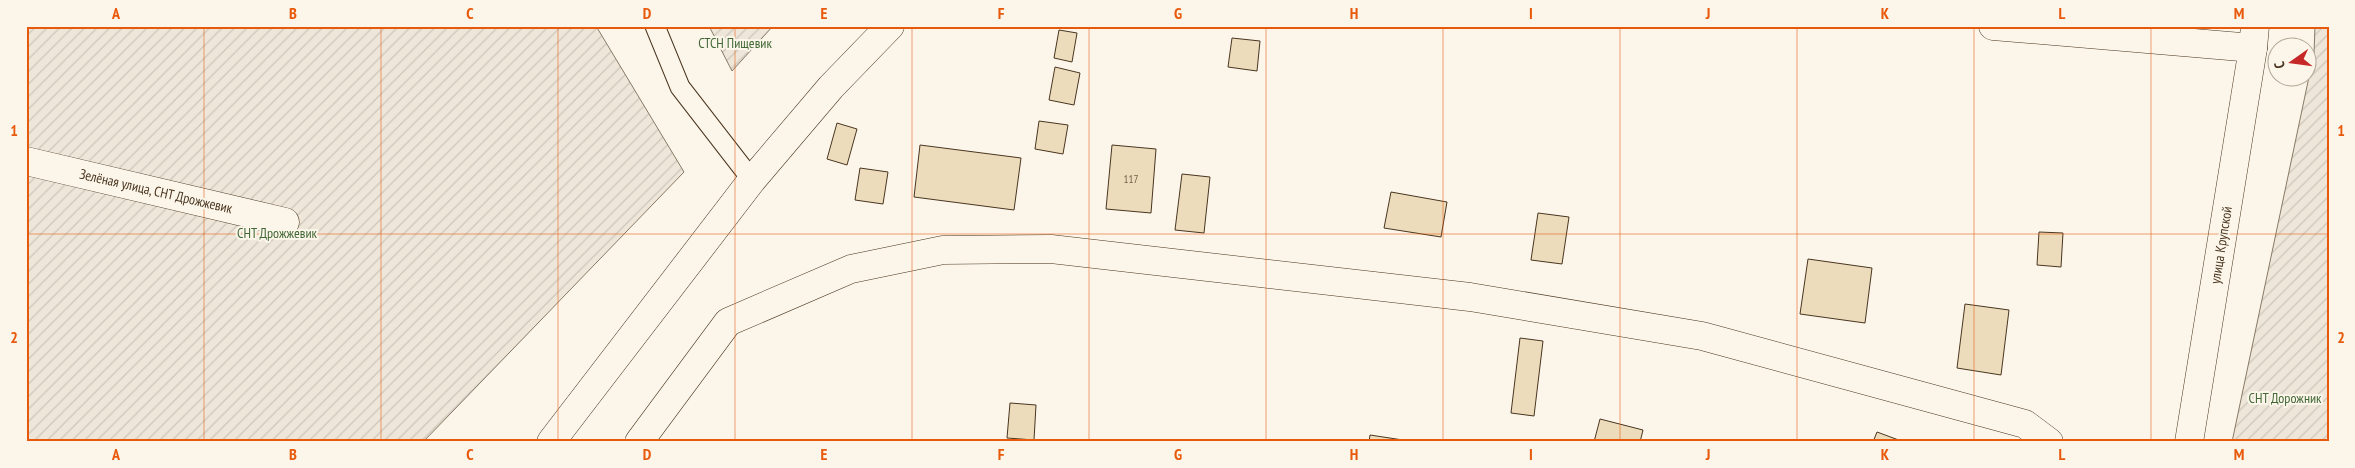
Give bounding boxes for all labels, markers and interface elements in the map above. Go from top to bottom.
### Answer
text: A [111,3,121,23]
text: B [289,3,297,23]
text: C [466,3,474,23]
text: D [643,3,652,23]
text: E [821,3,828,23]
text: F [998,3,1005,23]
text: G [1174,3,1182,23]
text: H [1350,3,1358,23]
text: I [1529,3,1533,23]
text: J [1705,3,1710,23]
text: K [1881,3,1890,23]
text: L [2059,3,2066,23]
text: M [2234,3,2244,23]
park label: СТСН Пищевик [698,34,772,52]
north arrow [2268,38,2318,88]
text: С [2270,59,2289,70]
text: 1 [10,120,18,140]
text: 1 [2337,120,2345,140]
street label: Зелёная улица, СНТ Дрожжевик [78,165,235,217]
house number: 117 [1124,172,1138,186]
street label: улица Крупской [2206,205,2236,285]
park label: СНТ Дрожжевик [237,224,318,242]
text: 2 [10,327,18,347]
text: 2 [2337,327,2345,347]
park label: СНТ Дорожник [2248,389,2322,407]
text: A [111,444,121,464]
text: B [289,444,297,464]
text: C [466,444,474,464]
text: D [643,444,652,464]
text: E [821,444,828,464]
text: F [998,444,1005,464]
text: G [1174,444,1182,464]
text: H [1350,444,1358,464]
text: I [1529,444,1533,464]
text: J [1705,444,1710,464]
text: K [1881,444,1890,464]
text: L [2059,444,2066,464]
text: M [2234,444,2244,464]

